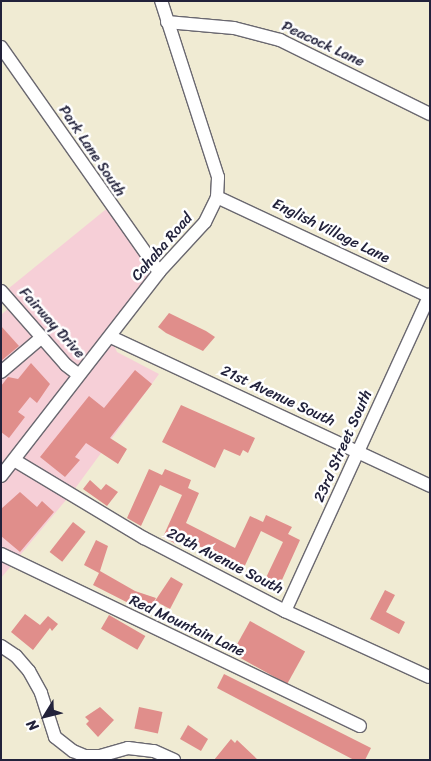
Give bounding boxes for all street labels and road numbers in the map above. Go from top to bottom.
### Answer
street label: Peacock Lane [279,17,367,71]
street label: Park Lane South [54,101,130,201]
street label: English Village Lane [269,195,393,267]
street label: Cahaba Road [128,209,196,285]
street label: Fairway Drive [15,284,89,362]
street label: 21st Avenue South [218,362,338,430]
street label: 23rd Street South [310,387,376,505]
street label: 20th Avenue South [164,524,286,598]
street label: Red Mountain Lane [126,591,248,661]

